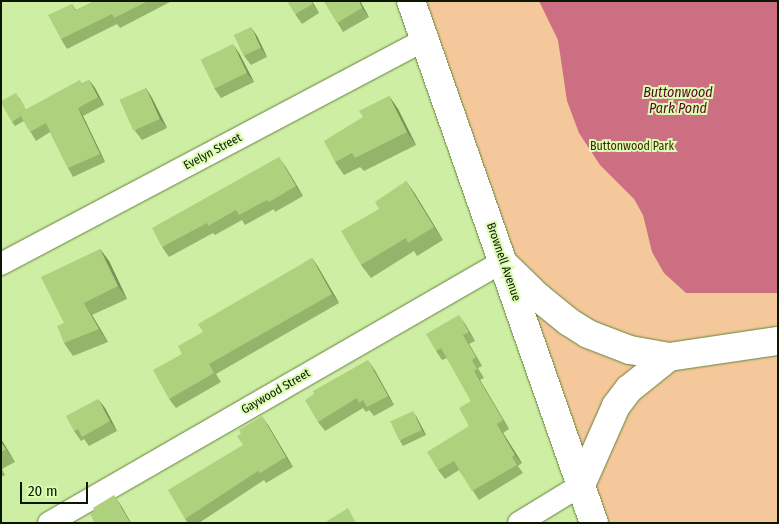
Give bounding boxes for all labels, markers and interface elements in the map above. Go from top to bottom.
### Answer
water label: Buttonwood Park Pond [643,85,713,118]
street label: Evelyn Street [182,131,244,173]
park label: Buttonwood Park [590,140,674,154]
street label: Brownell Avenue [483,221,523,303]
street label: Gaywood Street [239,366,313,418]
scale bar [22,472,90,504]
text: 20 m [28,482,58,500]

